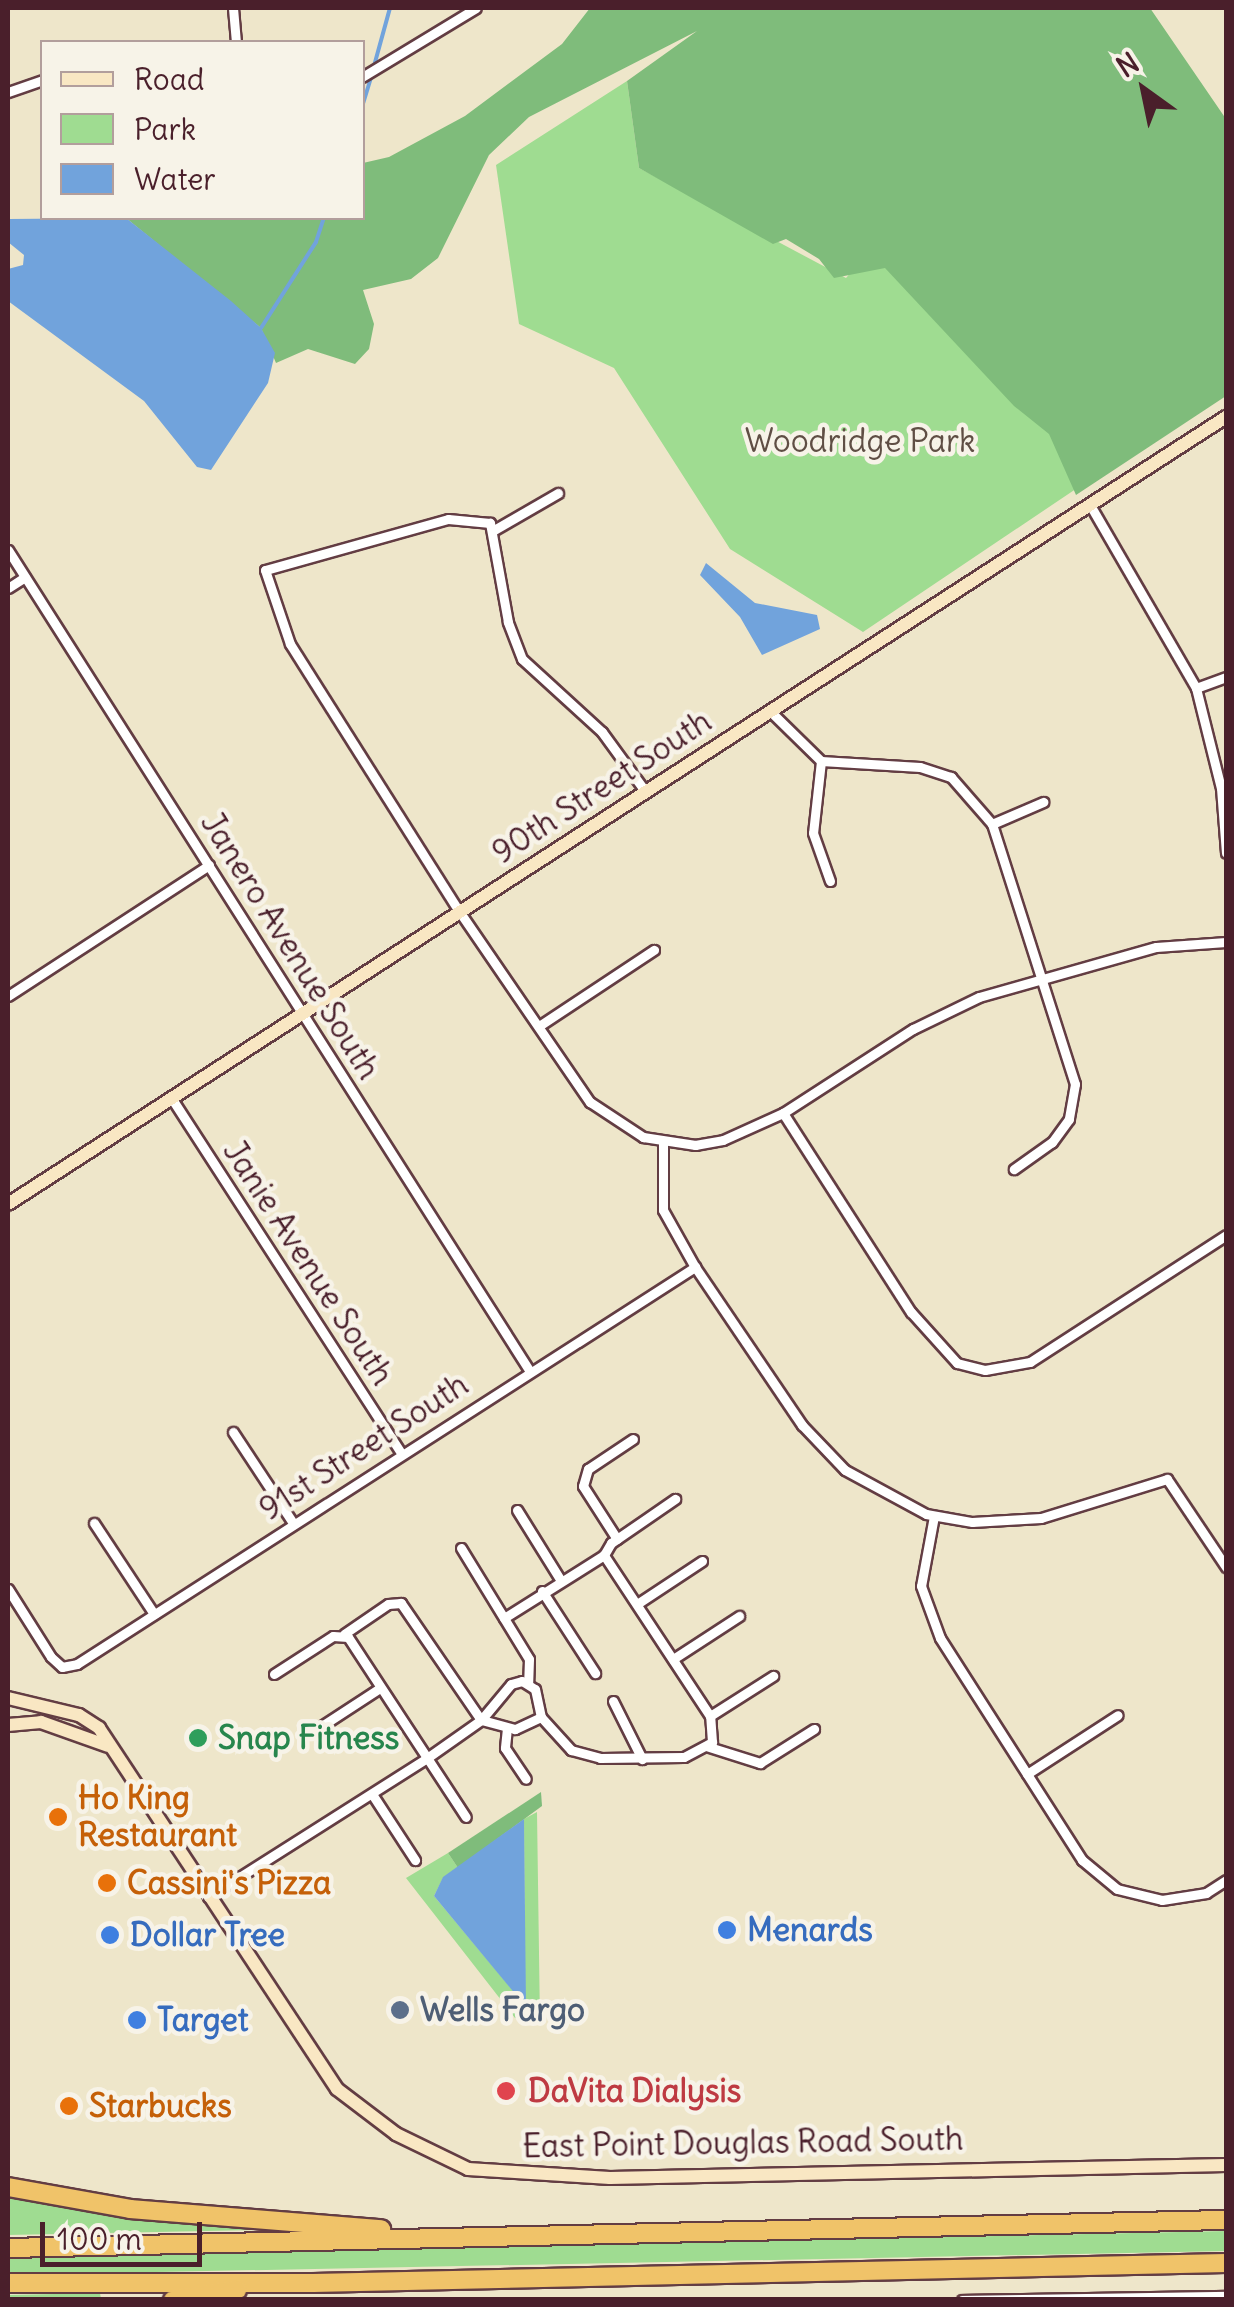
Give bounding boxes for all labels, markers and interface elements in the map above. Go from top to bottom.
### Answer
legend [40,40,365,220]
north arrow [1094,40,1194,140]
text: N [1110,44,1146,85]
text: Road [134,60,204,98]
text: Park [134,110,196,148]
text: Water [134,160,216,198]
park label: Woodridge Park [745,422,975,460]
street label: 90th Street South [485,702,719,872]
street label: Janero Avenue South [192,806,388,1086]
street label: Janie Avenue South [215,1134,401,1392]
street label: 91st Street South [253,1365,475,1529]
place label: Snap Fitness [218,1719,399,1757]
marker: Snap Fitness [187,1727,209,1749]
place label: Ho King Restaurant [78,1780,237,1855]
marker: Ho King Restaurant [47,1806,69,1828]
place label: Cassini's Pizza [127,1864,331,1902]
marker: Cassini's Pizza [96,1872,118,1894]
place label: Menards [747,1911,873,1949]
place label: Dollar Tree [130,1916,285,1954]
marker: Menards [716,1919,738,1941]
marker: Dollar Tree [99,1924,121,1946]
place label: Wells Fargo [420,1991,585,2029]
marker: Wells Fargo [389,1999,411,2021]
place label: Target [157,2001,249,2039]
marker: Target [126,2009,148,2031]
place label: DaVita Dialysis [528,2072,741,2110]
marker: DaVita Dialysis [493,2078,519,2104]
place label: Starbucks [89,2087,232,2125]
marker: Starbucks [58,2095,80,2117]
street label: East Point Douglas Road South [522,2120,964,2166]
scale bar [45,2202,208,2264]
text: 100 m [57,2220,142,2258]

